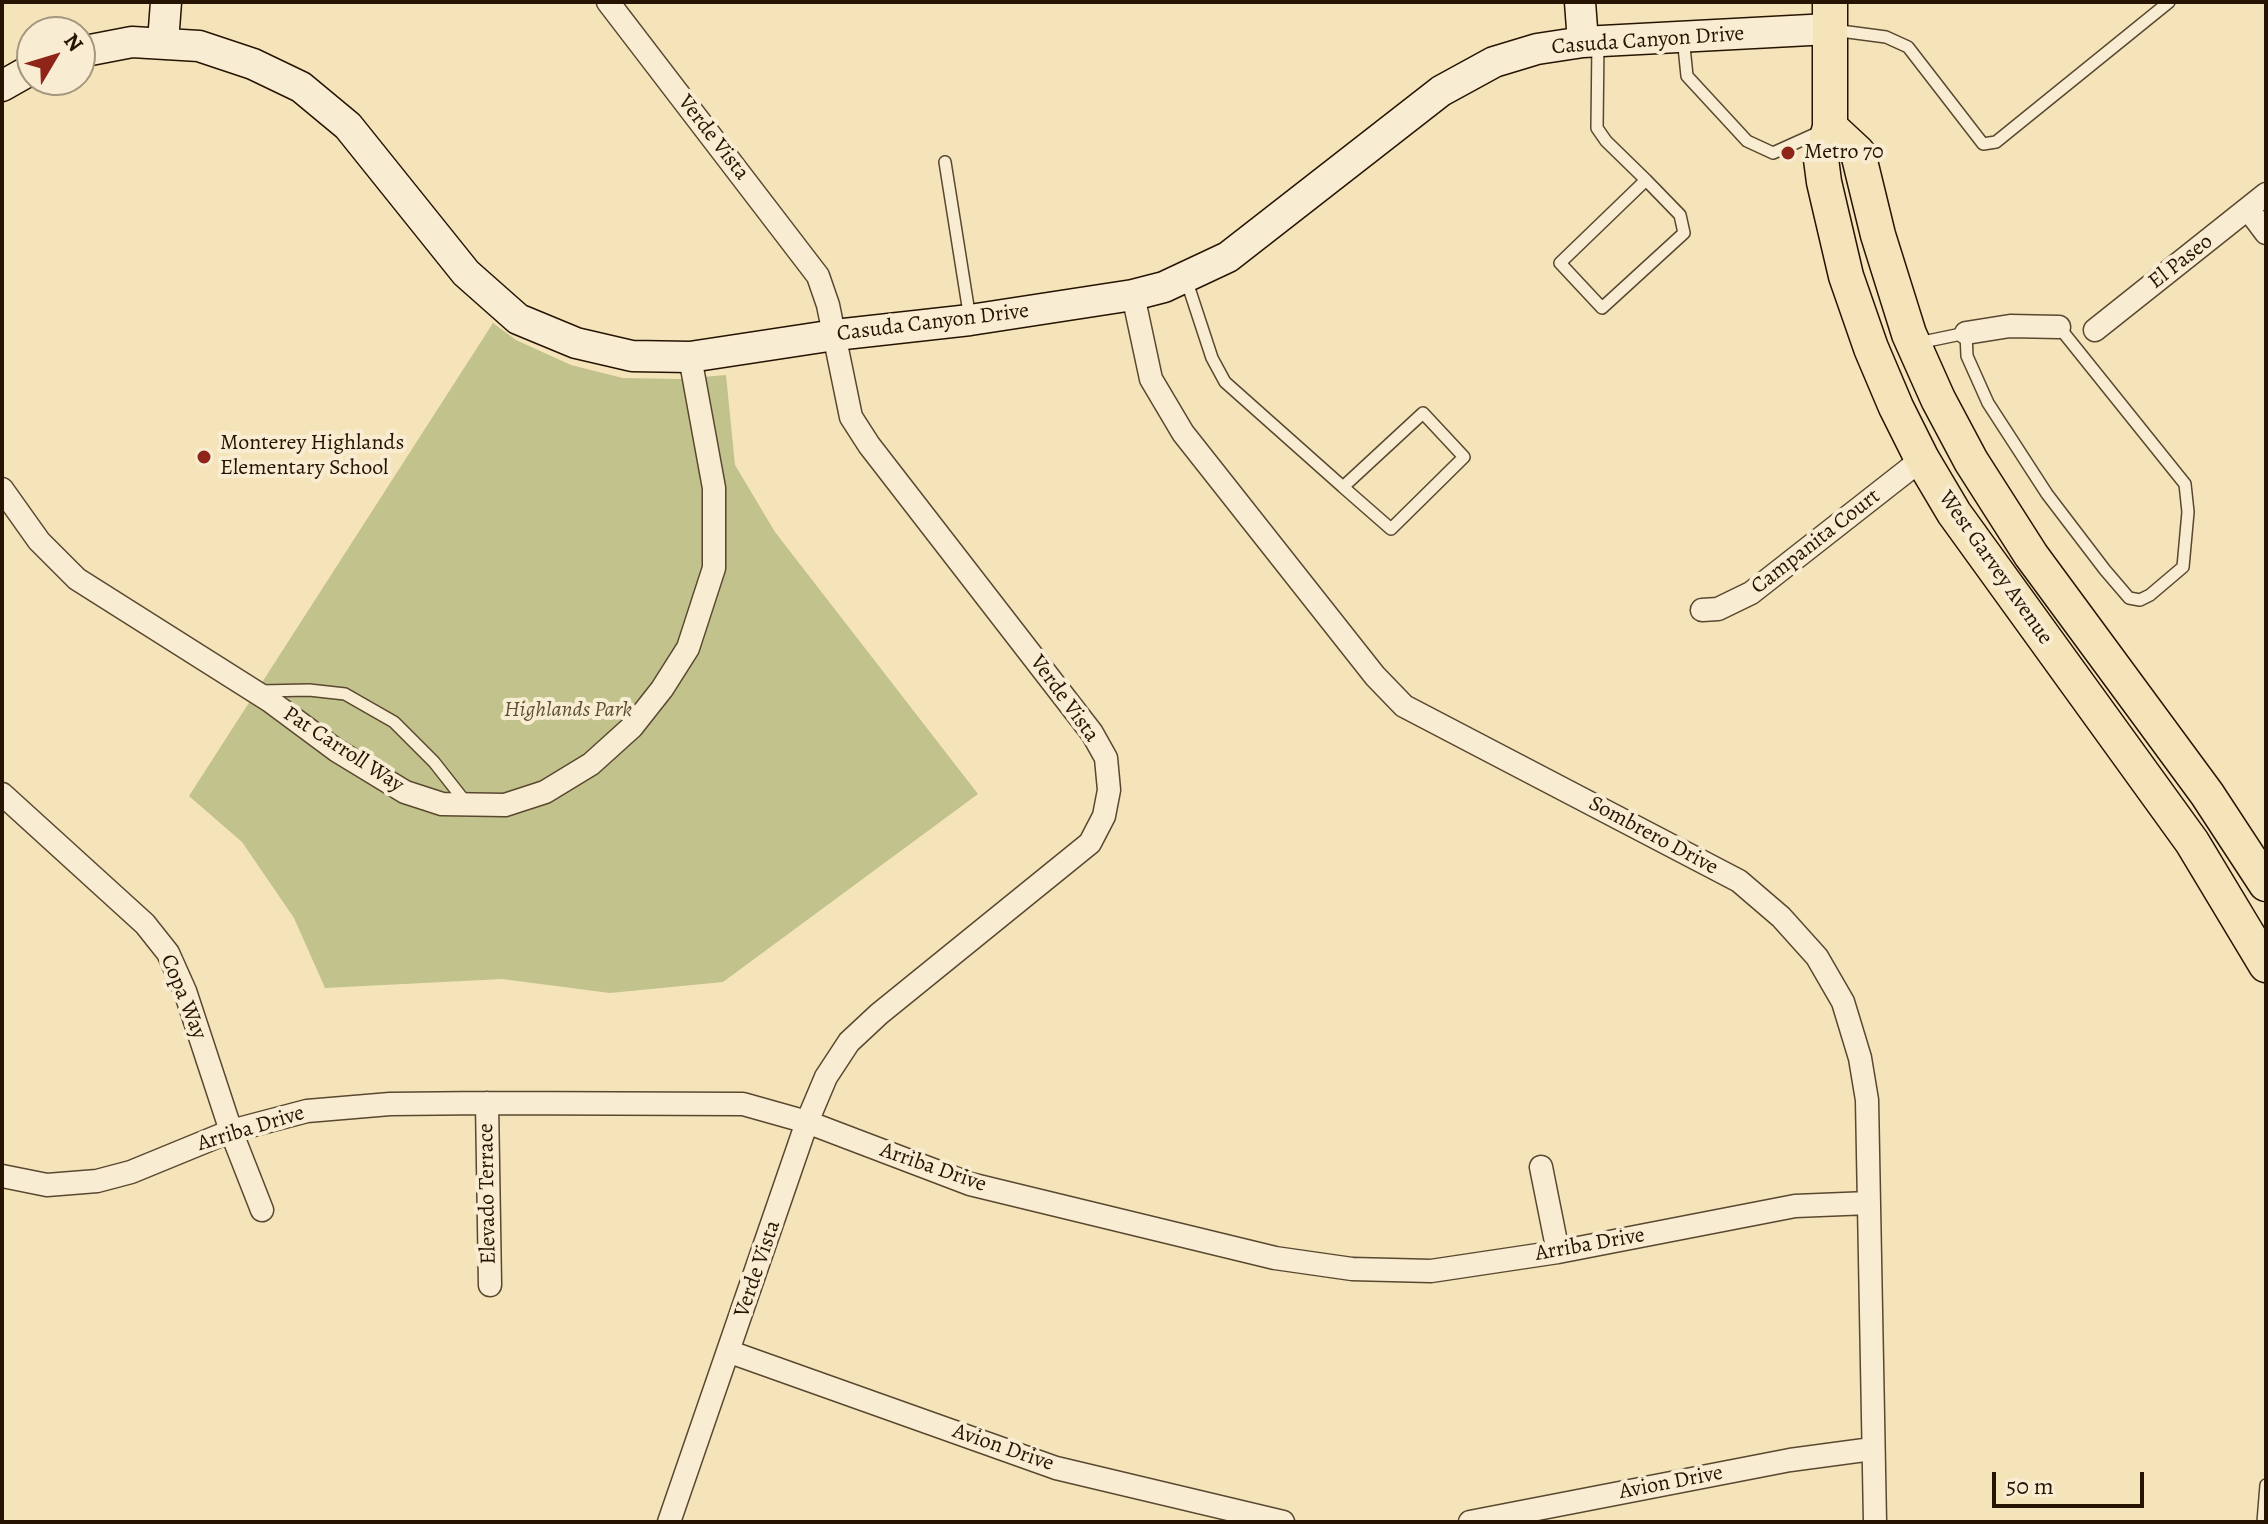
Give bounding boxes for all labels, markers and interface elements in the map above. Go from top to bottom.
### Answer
north arrow [16,16,96,96]
street label: Casuda Canyon Drive [1551,21,1745,61]
text: N [57,27,90,58]
street label: Verde Vista [672,90,754,186]
place label: Metro 70 [1804,140,1884,166]
marker: Metro 70 [1779,144,1797,162]
street label: El Paseo [2144,229,2218,295]
street label: Casuda Canyon Drive [836,298,1030,348]
place label: Monterey Highlands Elementary School [220,431,404,482]
marker: Monterey Highlands Elementary School [195,448,213,466]
street label: Campanita Court [1746,484,1886,600]
street label: West Garvey Avenue [1932,486,2058,650]
street label: Verde Vista [1024,650,1104,748]
park label: Highlands Park [504,698,632,724]
street label: Pat Carroll Way [278,701,408,799]
street label: Sombrero Drive [1584,791,1722,881]
street label: Copa Way [154,951,212,1043]
street label: Arriba Drive [194,1100,308,1158]
street label: Elevado Terrace [474,1123,502,1265]
street label: Arriba Drive [876,1138,990,1198]
street label: Verde Vista [729,1217,787,1321]
street label: Arriba Drive [1533,1222,1647,1268]
street label: Avion Drive [949,1418,1057,1478]
scale bar [1996,1456,2148,1506]
street label: Avion Drive [1617,1460,1725,1506]
text: 50 m [2006,1470,2054,1502]

